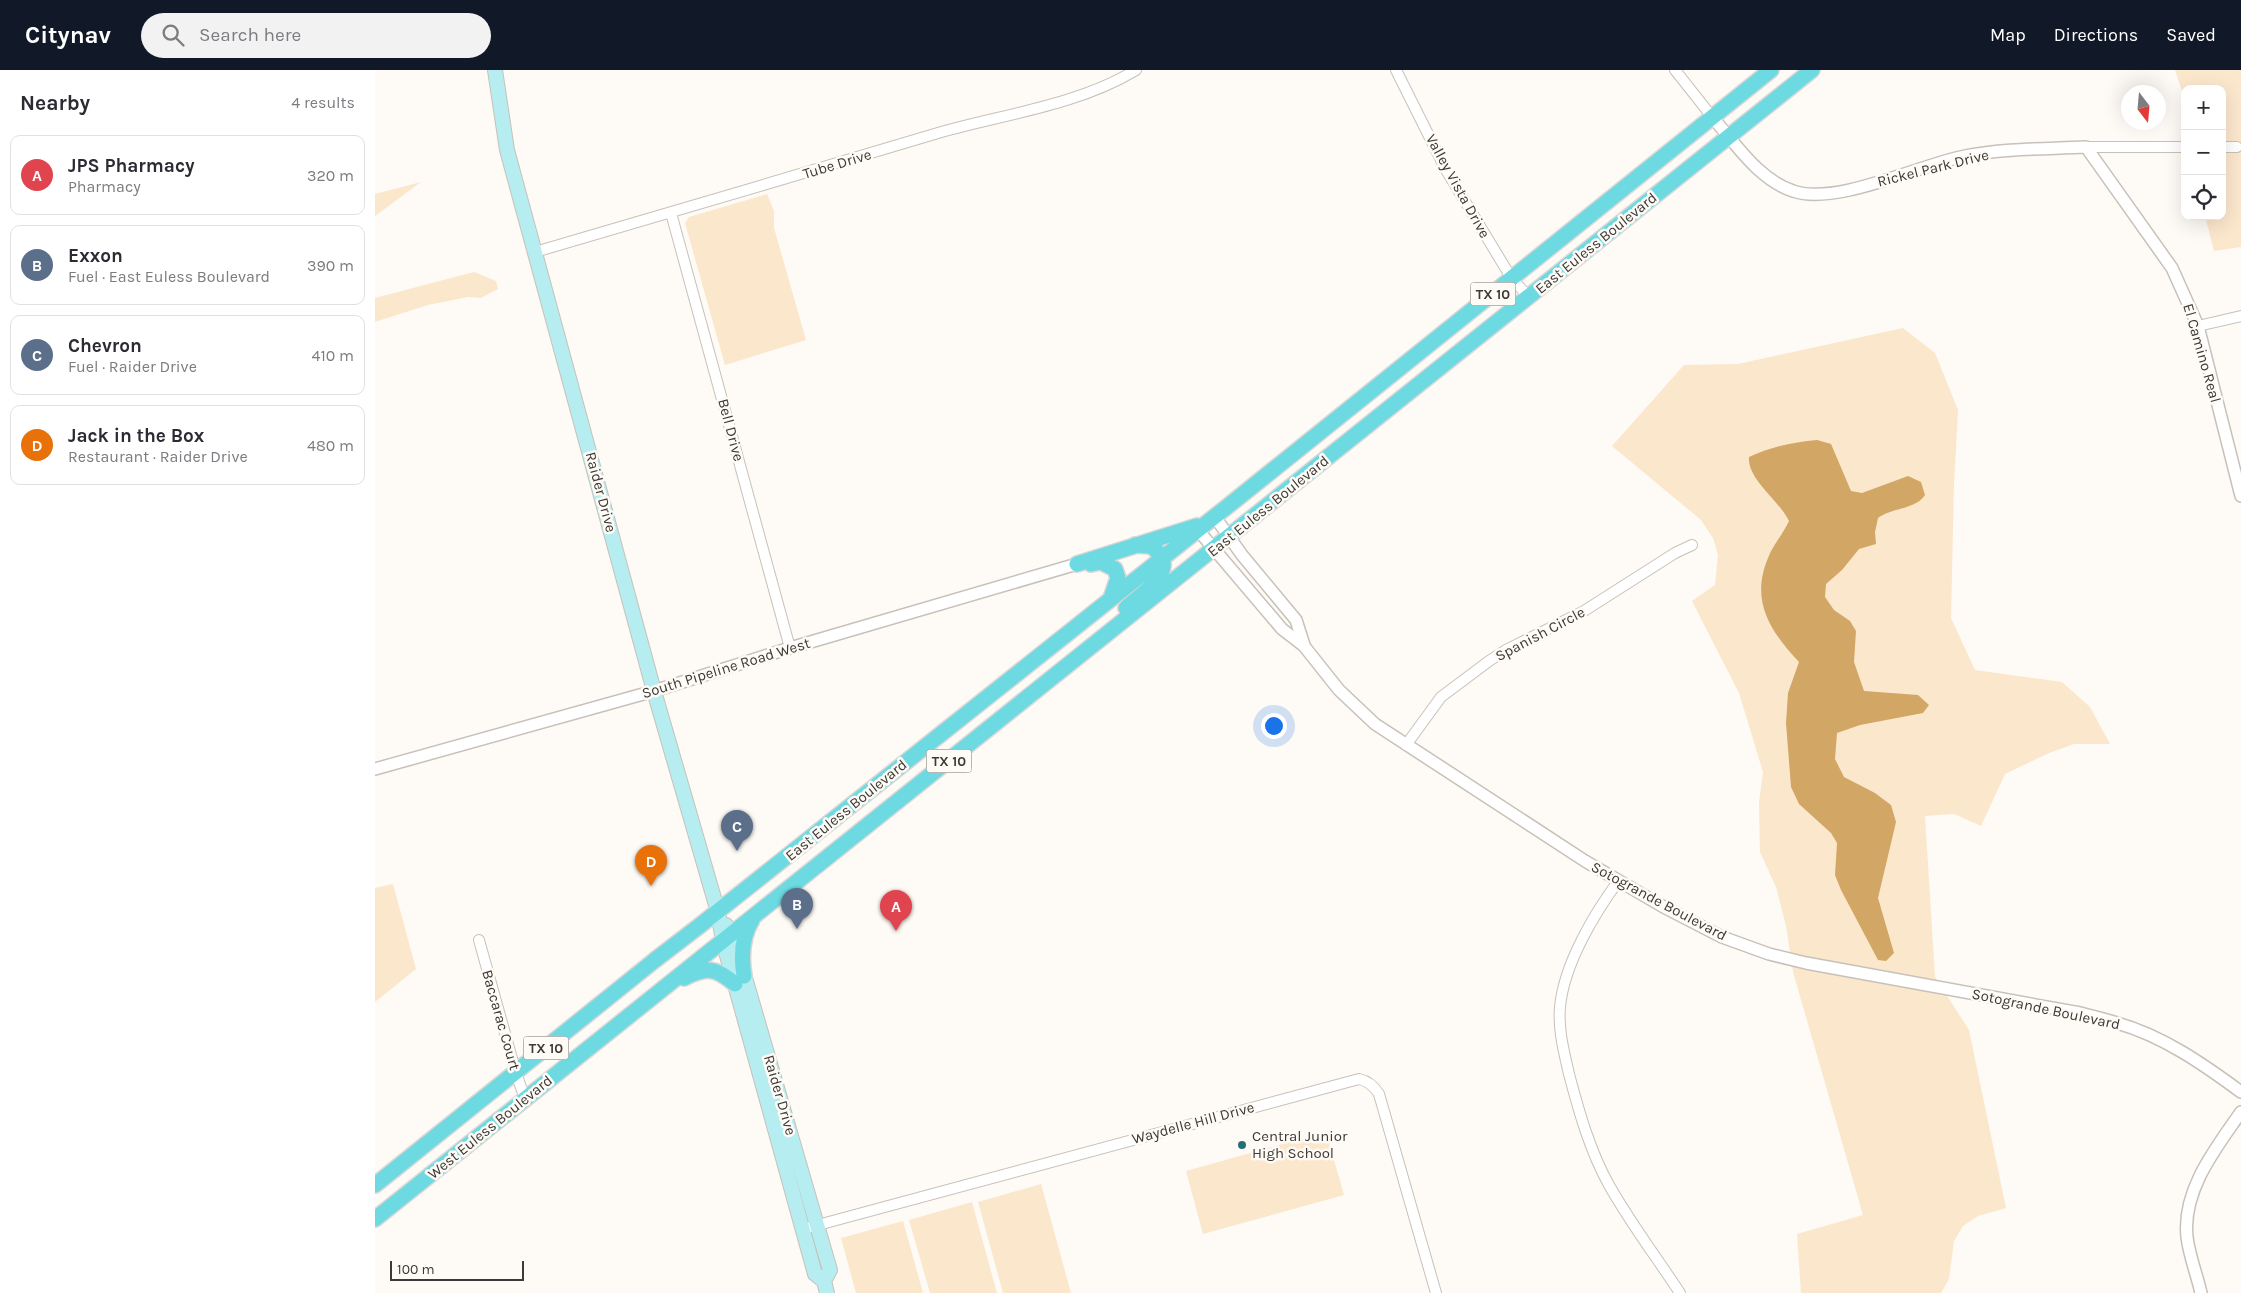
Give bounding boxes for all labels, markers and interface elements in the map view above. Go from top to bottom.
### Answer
search box [141,13,491,58]
text: Citynav [25,21,111,49]
icon: search [159,21,187,49]
text: Search here [199,24,301,46]
text: Map [1990,24,2026,46]
text: Directions [2054,24,2138,46]
text: Saved [2166,24,2216,46]
north arrow [2121,85,2166,130]
map controls [2181,85,2226,220]
button: + [2181,85,2226,130]
text: Nearby [20,91,90,115]
text: 4 results [291,93,355,112]
button: − [2181,130,2226,175]
street label: Valley Vista Drive [1422,131,1494,241]
street label: Tube Drive [801,145,873,183]
street label: Rickel Park Drive [1875,145,1991,191]
text: JPS Pharmacy [68,155,195,177]
text: A [32,166,42,185]
text: 320 m [307,166,354,185]
button: locate [2181,175,2226,220]
text: Pharmacy [68,177,141,196]
street label: East Euless Boulevard [1532,188,1660,298]
text: Exxon [68,245,123,267]
text: B [32,256,42,275]
text: 390 m [307,256,354,275]
text: Fuel · East Euless Boulevard [68,267,270,286]
road number: TX 10 [1471,282,1515,305]
street label: El Camino Real [2179,301,2225,405]
text: Chevron [68,335,142,357]
text: C [32,346,42,365]
text: 410 m [312,346,354,365]
text: Fuel · Raider Drive [68,357,197,376]
street label: Bell Drive [714,397,748,463]
text: Jack in the Box [68,425,204,447]
text: D [32,436,42,455]
text: 480 m [307,436,354,455]
text: Restaurant · Raider Drive [68,447,248,466]
street label: Raider Drive [582,450,620,534]
street label: East Euless Boulevard [1204,451,1332,561]
street label: Spanish Circle [1492,603,1588,665]
street label: South Pipeline Road West [640,634,813,702]
your location [1261,713,1287,739]
road number: TX 10 [927,749,971,772]
street label: East Euless Boulevard [782,755,910,865]
pin: C [721,810,753,851]
pin: D [635,845,667,886]
street label: Sotogrande Boulevard [1588,858,1730,944]
pin: B [781,888,813,929]
pin: A [880,890,912,931]
street label: Baccarac Court [478,968,524,1073]
street label: Sotogrande Boulevard [1970,984,2122,1034]
road number: TX 10 [523,1036,569,1060]
street label: Raider Drive [760,1053,800,1137]
street label: West Euless Boulevard [424,1071,556,1183]
street label: Waydelle Hill Drive [1130,1098,1256,1148]
place label: Central Junior High School [1252,1127,1348,1162]
marker: Central Junior High School [1236,1139,1248,1151]
scale bar [390,1258,524,1281]
text: 100 m [397,1261,435,1278]

